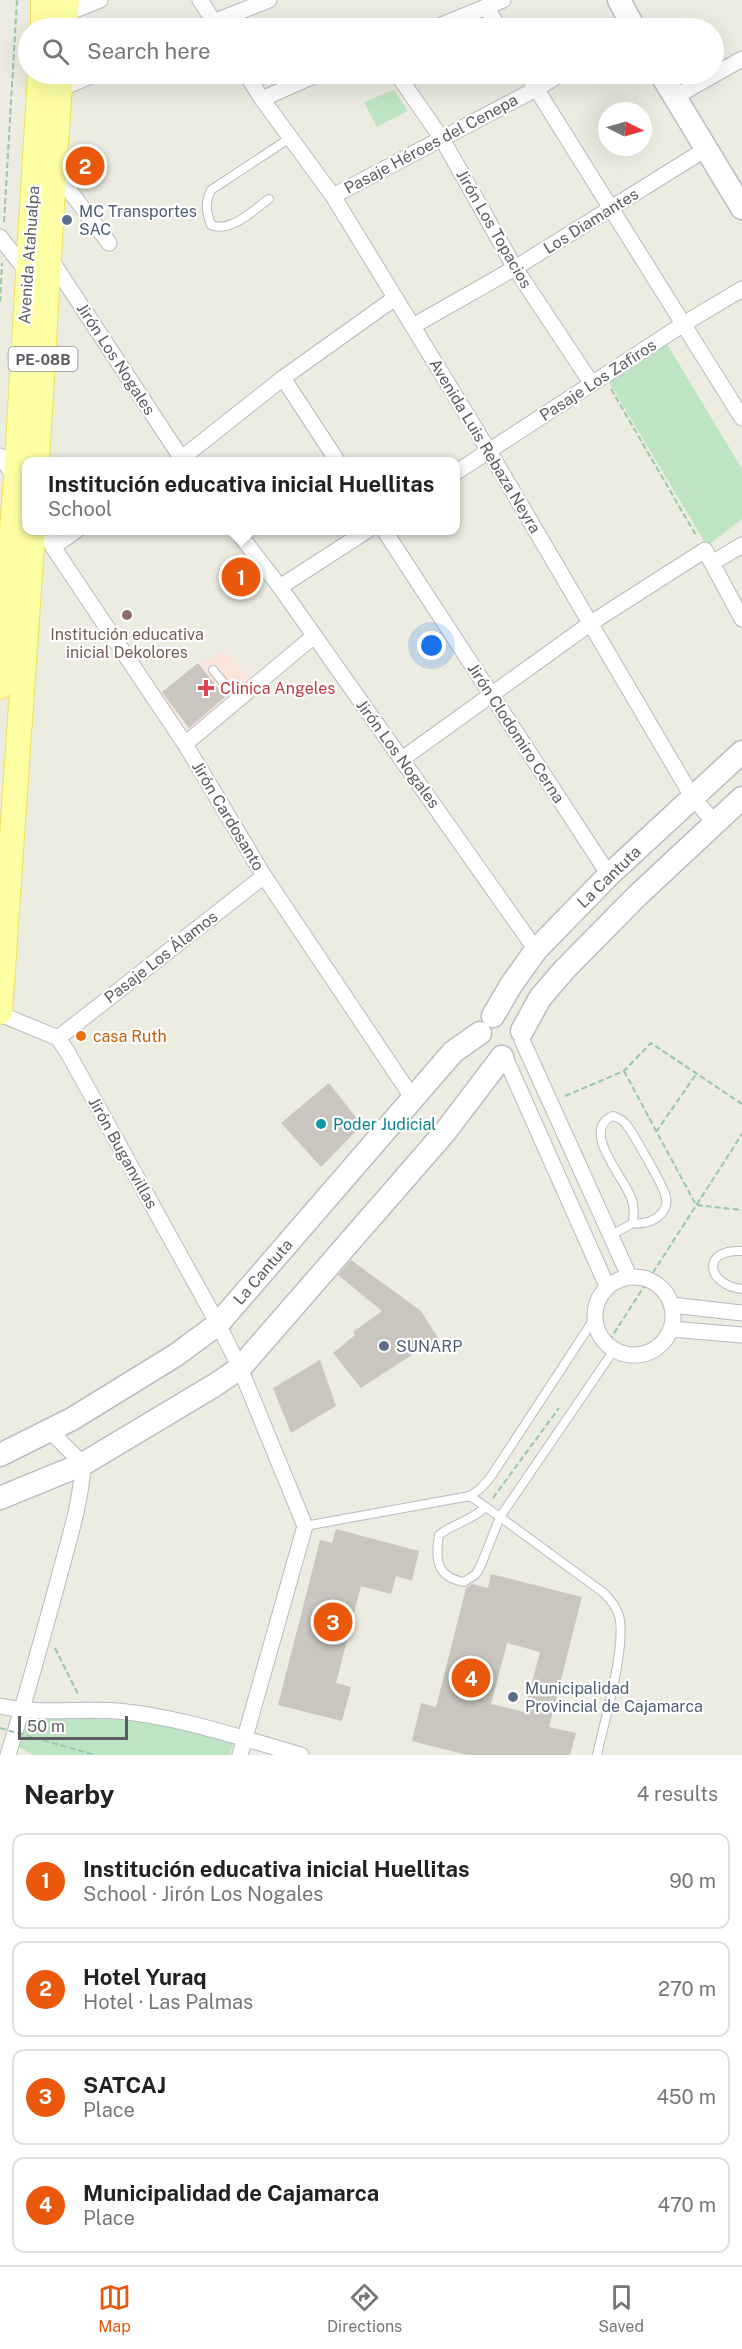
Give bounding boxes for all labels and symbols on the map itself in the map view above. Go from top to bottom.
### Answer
street label: Pasaje Héroes del Cenepa [341,90,521,198]
north arrow [598,102,652,156]
pin: 2 [66,144,104,188]
street label: Jirón Los Topacios [452,166,536,292]
street label: Los Diamantes [540,184,642,258]
street label: Avenida Atahualpa [15,185,43,325]
place label: MC Transportes SAC [79,202,197,239]
marker: MC Transportes SAC [60,213,74,227]
street label: Jirón Los Nogales [73,300,159,418]
street label: Pasaje Los Zafiros [536,335,660,425]
road number: PE-08B [9,347,78,371]
street label: Avenida Luis Rebaza Neyra [425,355,545,537]
pin: 1 [222,554,260,600]
marker: Institución educativa inicial Dekolores [120,608,134,622]
place label: Institución educativa inicial Dekolores [50,625,204,662]
your location [417,631,446,660]
street label: Jirón Clodomiro Cerna [464,660,568,806]
marker: Clinica Angeles [197,679,215,697]
place label: Clinica Angeles [220,679,335,698]
street label: Jirón Los Nogales [352,696,444,812]
street label: Jirón Cardosanto [188,758,268,874]
street label: La Cantuta [573,842,645,912]
street label: Pasaje Los Álamos [100,906,221,1007]
place label: casa Ruth [93,1027,167,1046]
marker: casa Ruth [74,1029,88,1043]
street label: Jirón Buganvillas [85,1094,161,1212]
place label: Poder Judicial [333,1115,436,1134]
marker: Poder Judicial [314,1117,328,1131]
street label: La Cantuta [229,1235,297,1309]
place label: SUNARP [396,1337,462,1356]
marker: SUNARP [377,1339,391,1353]
pin: 3 [314,1600,352,1644]
pin: 4 [452,1656,490,1700]
place label: Municipalidad Provincial de Cajamarca [525,1679,703,1716]
marker: Municipalidad Provincial de Cajamarca [506,1690,520,1704]
scale bar [18,1713,128,1740]

